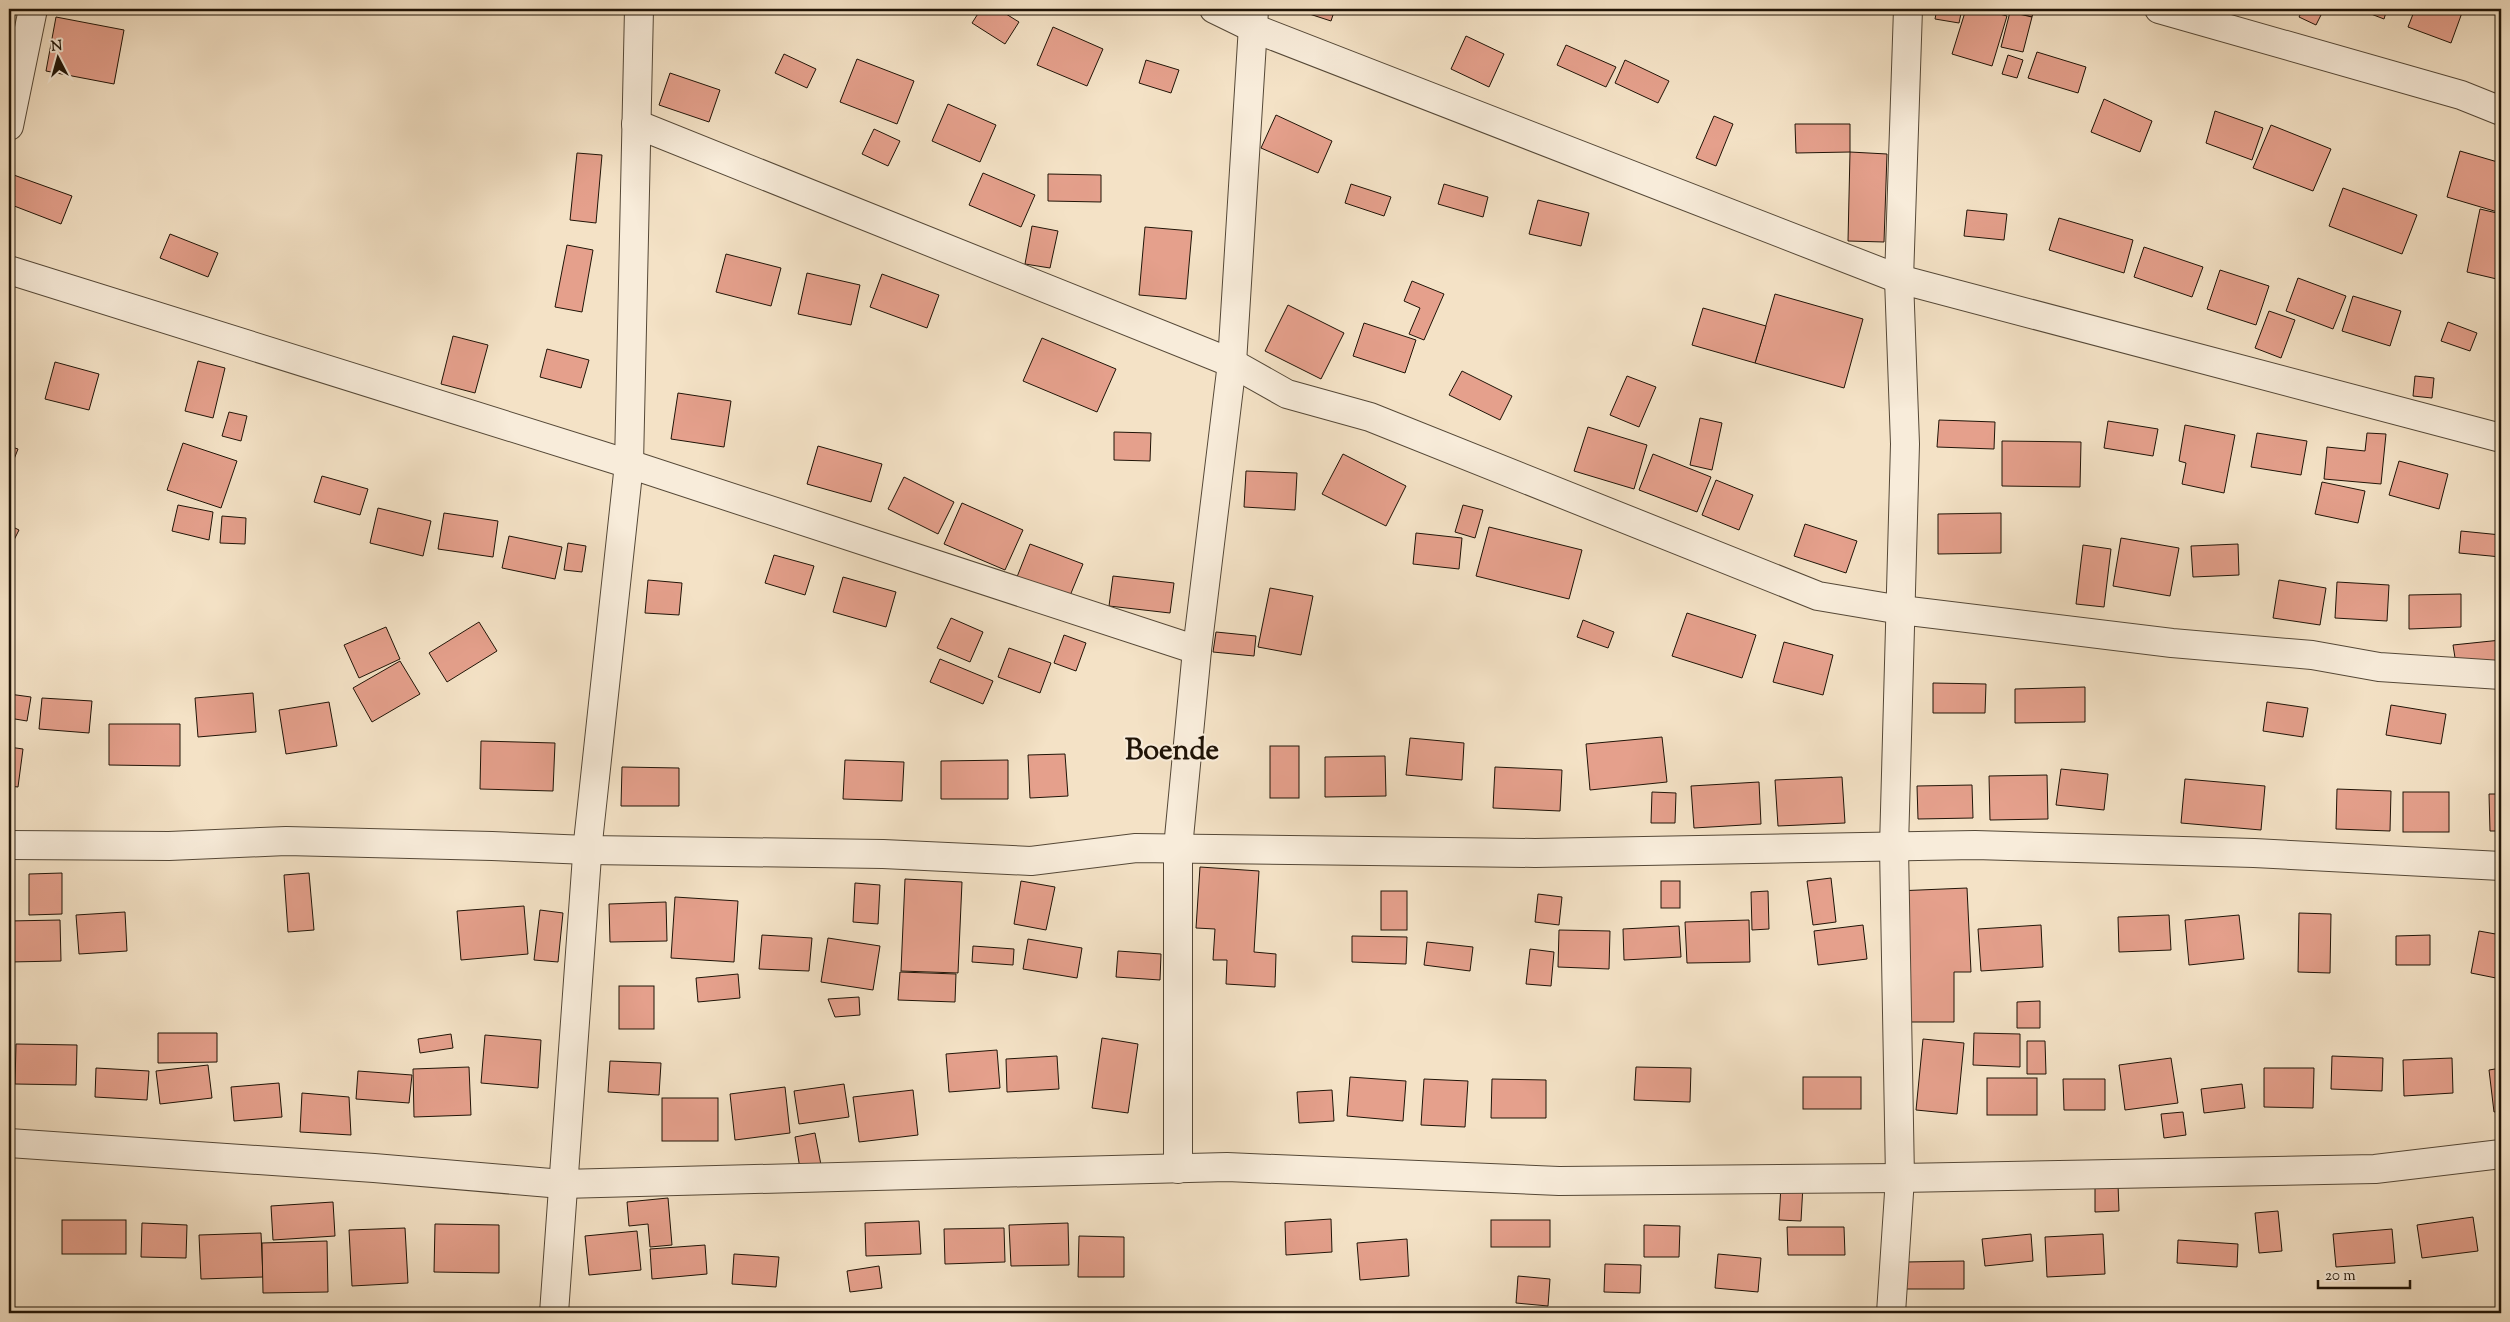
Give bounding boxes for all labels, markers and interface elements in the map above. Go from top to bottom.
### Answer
north arrow [32,32,82,82]
text: N [50,37,63,58]
district label: Boende [1125,731,1219,773]
scale bar [2318,1257,2410,1289]
text: 20 m [2325,1266,2356,1287]

